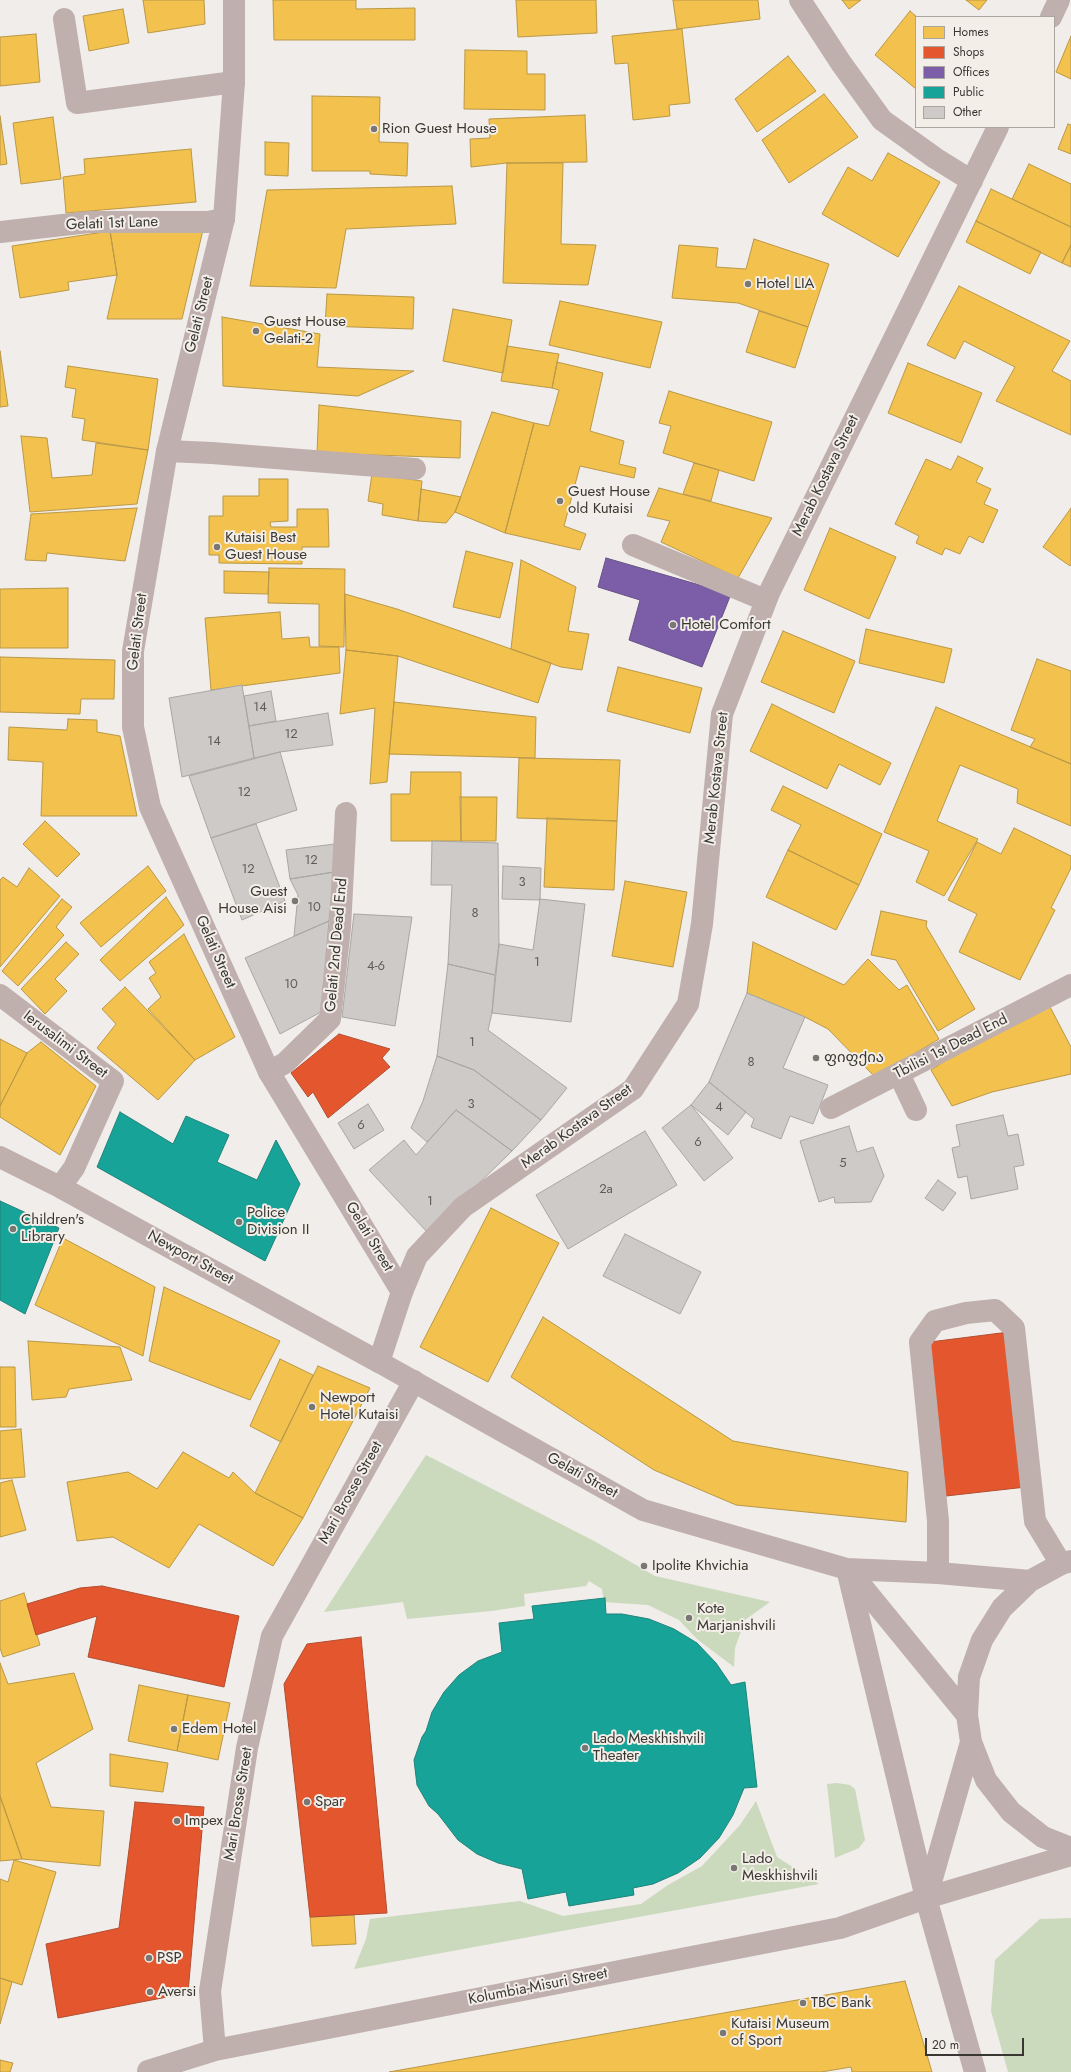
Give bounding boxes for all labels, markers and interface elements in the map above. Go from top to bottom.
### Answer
legend [915,16,1055,128]
text: Homes [953,23,989,41]
text: Shops [953,43,984,61]
text: Offices [953,63,989,81]
text: Public [953,83,984,101]
text: Other [953,103,982,121]
place label: Rion Guest House [382,120,497,138]
marker: Rion Guest House [369,124,379,134]
street label: Gelati 1st Lane [65,213,159,235]
street label: Gelati Street [182,275,218,355]
place label: Hotel LIA [756,275,815,293]
marker: Hotel LIA [743,279,753,289]
place label: Guest House Gelati-2 [264,313,346,348]
marker: Guest House Gelati-2 [251,326,261,336]
street label: Merab Kostava Street [789,413,863,539]
place label: Guest House old Kutaisi [568,483,650,518]
marker: Guest House old Kutaisi [555,496,565,506]
place label: Kutaisi Best Guest House [225,529,307,564]
marker: Kutaisi Best Guest House [212,542,222,552]
street label: Gelati Street [124,592,152,672]
place label: Hotel Comfort [681,616,771,634]
marker: Hotel Comfort [668,620,678,630]
house number: 14 [253,700,267,716]
street label: Merab Kostava Street [701,711,733,845]
house number: 12 [284,727,298,743]
house number: 14 [207,734,221,750]
house number: 12 [237,785,251,801]
house number: 12 [304,853,318,869]
house number: 12 [241,862,255,878]
house number: 3 [518,875,526,891]
street label: Gelati 2nd Dead End [322,877,352,1013]
place label: Guest House Aisi [218,883,287,918]
marker: Guest House Aisi [290,896,300,906]
house number: 10 [307,900,321,916]
house number: 8 [471,906,479,922]
street label: Gelati Street [191,913,239,991]
house number: 1 [534,955,540,971]
house number: 4-6 [367,959,385,975]
house number: 10 [284,977,298,993]
street label: Ierusalimi Street [19,1007,111,1083]
street label: Tbilisi 1st Dead End [891,1011,1011,1083]
house number: 1 [469,1035,475,1051]
place label: ფიფქია [824,1049,884,1067]
marker: ფიფქია [811,1053,821,1063]
house number: 8 [747,1055,755,1071]
street label: Merab Kostava Street [518,1081,636,1173]
house number: 3 [467,1097,475,1113]
house number: 4 [715,1100,723,1116]
house number: 6 [357,1118,365,1134]
house number: 6 [694,1135,702,1151]
house number: 5 [839,1156,847,1172]
house number: 2a [599,1182,613,1198]
house number: 1 [427,1194,433,1210]
street label: Gelati Street [341,1199,397,1275]
place label: Police Division II [247,1204,309,1239]
place label: Children's Library [21,1211,84,1246]
marker: Police Division II [234,1217,244,1227]
marker: Children's Library [8,1224,18,1234]
street label: Newport Street [144,1227,236,1289]
place label: Newport Hotel Kutaisi [320,1389,399,1424]
marker: Newport Hotel Kutaisi [307,1402,317,1412]
street label: Mari Brosse Street [315,1439,387,1547]
street label: Gelati Street [544,1449,620,1503]
place label: Ipolite Khvichia [652,1557,749,1575]
marker: Ipolite Khvichia [639,1561,649,1571]
place label: Kote Marjanishvili [697,1600,776,1635]
marker: Kote Marjanishvili [684,1613,694,1623]
place label: Edem Hotel [182,1720,256,1738]
marker: Edem Hotel [169,1724,179,1734]
place label: Lado Meskhishvili Theater [593,1730,704,1765]
marker: Lado Meskhishvili Theater [580,1743,590,1753]
street label: Mari Brosse Street [221,1746,257,1862]
place label: Spar [315,1793,344,1811]
marker: Spar [302,1797,312,1807]
place label: Impex [185,1812,223,1830]
marker: Impex [172,1816,182,1826]
place label: Lado Meskhishvili [742,1850,818,1885]
marker: Lado Meskhishvili [729,1863,739,1873]
place label: PSP [157,1949,182,1967]
marker: PSP [144,1953,154,1963]
street label: Kolumbia-Misuri Street [467,1965,609,2009]
place label: Aversi [158,1983,196,2001]
marker: Aversi [145,1987,155,1997]
place label: TBC Bank [811,1994,871,2012]
marker: TBC Bank [798,1998,808,2008]
place label: Kutaisi Museum of Sport [731,2015,829,2050]
marker: Kutaisi Museum of Sport [718,2028,728,2038]
scale bar [927,2030,1026,2056]
text: 20 m [932,2036,959,2054]

